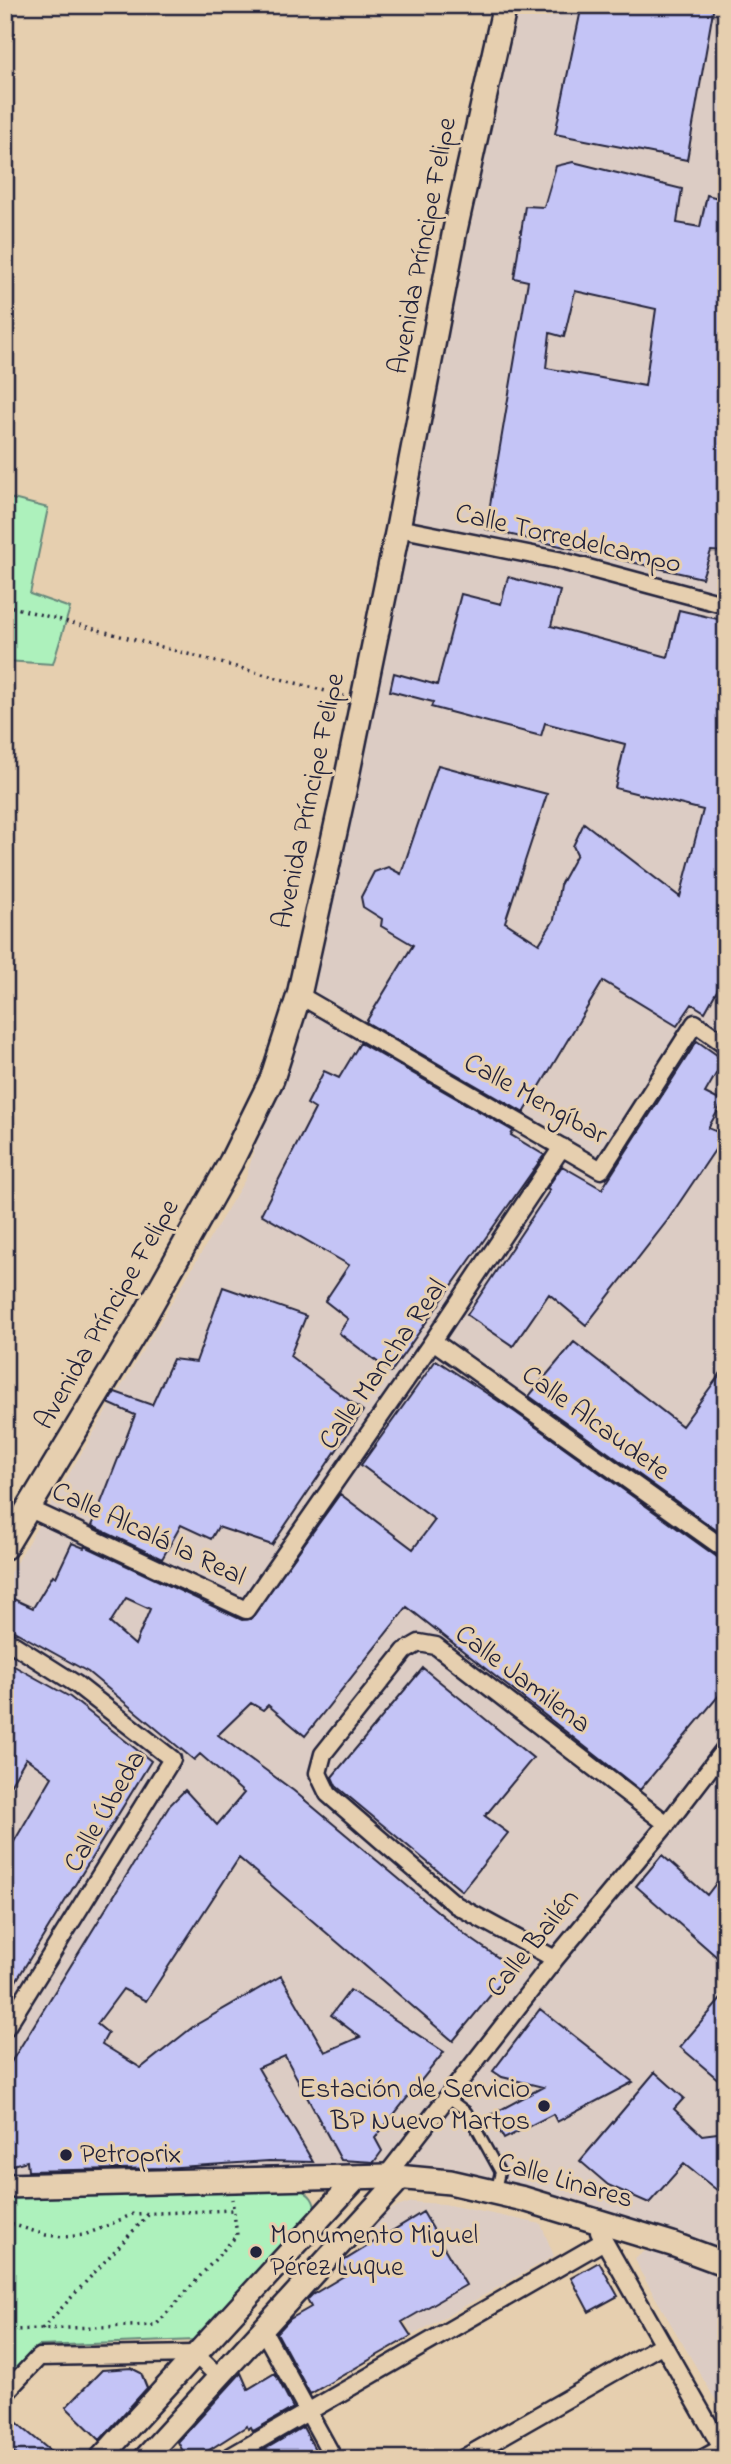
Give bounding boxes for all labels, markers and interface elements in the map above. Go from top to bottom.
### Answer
street label: Avenida Príncipe Felipe [379,114,469,378]
street label: Calle Torredelcampo [451,494,685,586]
street label: Avenida Príncipe Felipe [263,669,357,933]
street label: Calle Mengíbar [456,1044,615,1157]
street label: Avenida Príncipe Felipe [25,1191,191,1438]
street label: Calle Mancha Real [310,1271,458,1459]
street label: Calle Alcaudete [512,1356,678,1492]
street label: Calle Alcalá la Real [44,1472,252,1598]
street label: Calle Jamilena [445,1615,599,1745]
street label: Calle Úbeda [54,1743,158,1881]
street label: Calle Bailén [477,1881,591,2007]
place label: Estación de Servicio BP Nuevo Martos [299,2070,530,2143]
marker: Estación de Servicio BP Nuevo Martos [536,2098,552,2114]
place label: Petroprix [80,2135,181,2176]
street label: Calle Linares [492,2143,638,2221]
marker: Petroprix [58,2147,74,2163]
place label: Monumento Miguel Pérez Luque [270,2216,478,2289]
marker: Monumento Miguel Pérez Luque [248,2244,264,2260]

